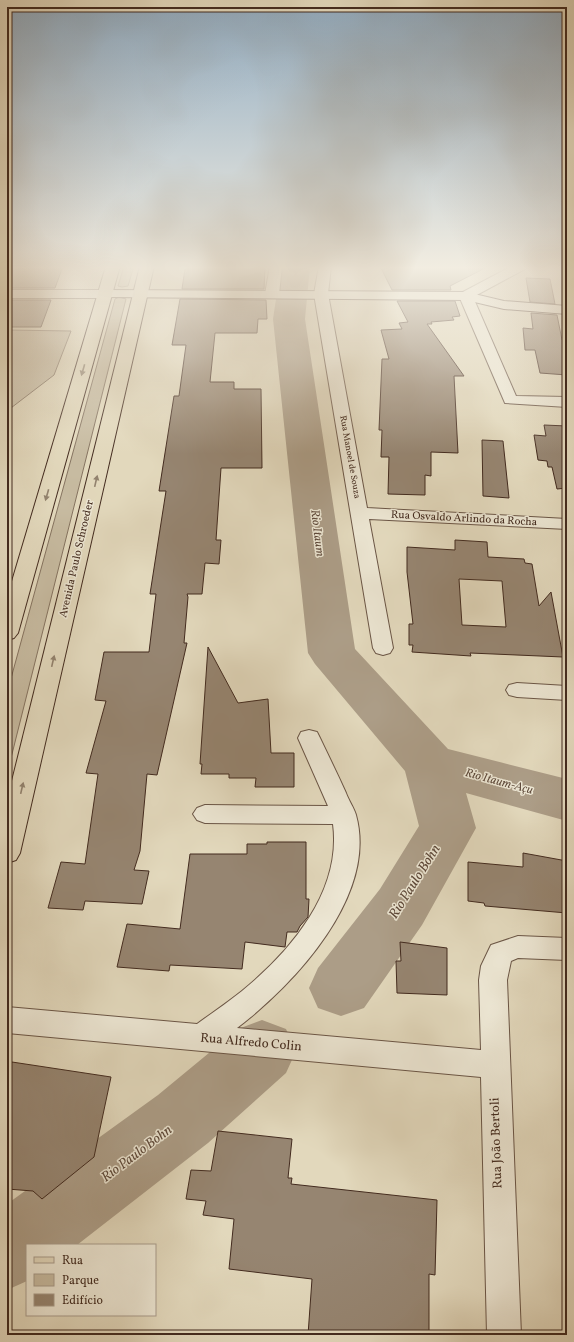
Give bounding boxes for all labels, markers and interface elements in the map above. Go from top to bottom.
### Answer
one-way arrow [80,365,86,377]
street label: Rua Manoel de Souza [336,414,364,500]
one-way arrow [93,474,99,487]
one-way arrow [44,490,50,502]
street label: Avenida Paulo Schroeder [56,498,98,619]
street label: Rua Osvaldo Arlindo da Rocha [391,508,538,530]
water label: Rio Itaum [306,509,328,557]
one-way arrow [50,655,56,668]
water label: Rio Itaum-Açu [463,765,535,799]
one-way arrow [20,782,26,794]
water label: Rio Paulo Bohn [385,841,445,923]
street label: Rua Alfredo Colin [199,1030,303,1056]
street label: Rua João Bertoli [486,1097,508,1189]
water label: Rio Paulo Bohn [98,1121,176,1187]
legend [26,1244,156,1316]
text: Rua [62,1253,83,1269]
text: Parque [62,1273,99,1289]
text: Edifício [62,1293,103,1309]

